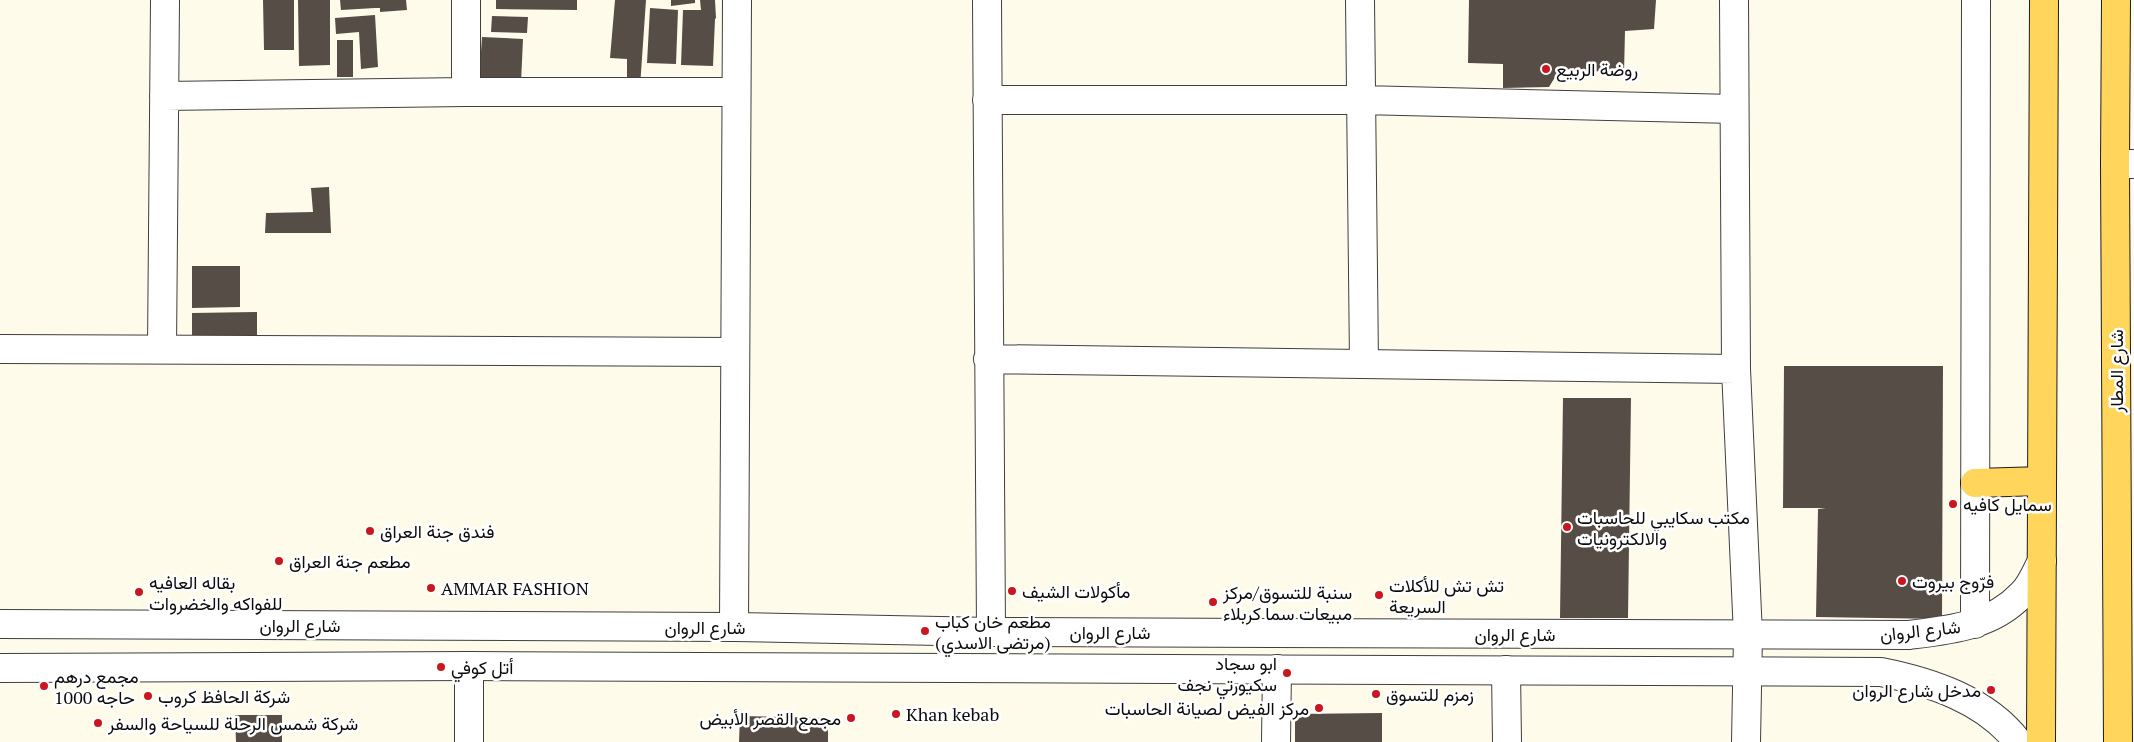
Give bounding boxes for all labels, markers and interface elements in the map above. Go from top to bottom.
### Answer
place label: روضة الربيع [1556,57,1638,82]
marker: روضة الربيع [1540,63,1552,75]
street label: شارع المطار [2104,329,2129,414]
place label: سمايل كافيه [1963,492,2052,516]
marker: سمايل كافيه [1947,498,1959,510]
place label: مكتب سكايبي للحاسبات والالكترونيات [1577,505,1750,550]
place label: فندق جنة العراق [380,519,495,543]
marker: مكتب سكايبي للحاسبات والالكترونيات [1561,521,1573,533]
marker: فندق جنة العراق [364,525,376,537]
place label: مطعم جنة العراق [289,549,411,574]
marker: مطعم جنة العراق [273,555,285,567]
place label: فرّوج بيروت [1912,569,1994,594]
place label: بقاله العافيه للفواكه والخضروات [149,570,282,615]
place label: تش تش للأكلات السريعة [1389,573,1504,618]
marker: فرّوج بيروت [1896,575,1908,587]
place label: AMMAR FASHION [441,576,589,600]
place label: مأكولات الشيف [1022,579,1130,603]
place label: سنبة للتسوق/مركز مبيعات سما كربلاء [1222,580,1352,625]
marker: AMMAR FASHION [425,582,437,594]
marker: مأكولات الشيف [1006,585,1018,597]
marker: بقاله العافيه للفواكه والخضروات [133,586,145,598]
marker: تش تش للأكلات السريعة [1373,589,1385,601]
marker: سنبة للتسوق/مركز مبيعات سما كربلاء [1207,596,1219,608]
place label: مطعم خان كباب (مرتضى الاسدي) [935,609,1051,658]
street label: شارع الروان [260,613,340,638]
street label: شارع الروان [1878,614,1962,647]
street label: شارع الروان [665,615,745,640]
street label: شارع الروان [1070,620,1150,645]
street label: شارع الروان [1475,622,1555,647]
marker: مطعم خان كباب (مرتضى الاسدي) [919,625,931,637]
place label: ابو سجاد سكيورتي نجف [1177,651,1277,700]
place label: أتل كوفي [451,655,513,683]
marker: أتل كوفي [435,661,447,673]
place label: مجمع درهم حاجه 1000 [54,664,139,709]
marker: ابو سجاد سكيورتي نجف [1281,667,1293,679]
place label: مدخل شارع الروان [1852,678,1981,703]
marker: مجمع درهم حاجه 1000 [38,680,50,692]
place label: زمزم للتسوق [1386,682,1474,707]
place label: شركة الحافظ كروب [158,684,290,708]
marker: مدخل شارع الروان [1985,684,1997,696]
marker: زمزم للتسوق [1370,688,1382,700]
marker: شركة الحافظ كروب [142,690,154,702]
place label: مركز الفيض لصيانة الحاسبات [1105,696,1309,720]
place label: Khan kebab [906,702,999,726]
marker: مركز الفيض لصيانة الحاسبات [1313,702,1325,714]
place label: مجمع القصر الأبيض [699,706,841,731]
marker: Khan kebab [890,708,902,720]
place label: شركة شمس الرحلة للسياحة والسفر [107,711,358,735]
marker: مجمع القصر الأبيض [845,712,857,724]
marker: شركة شمس الرحلة للسياحة والسفر [92,717,104,729]

